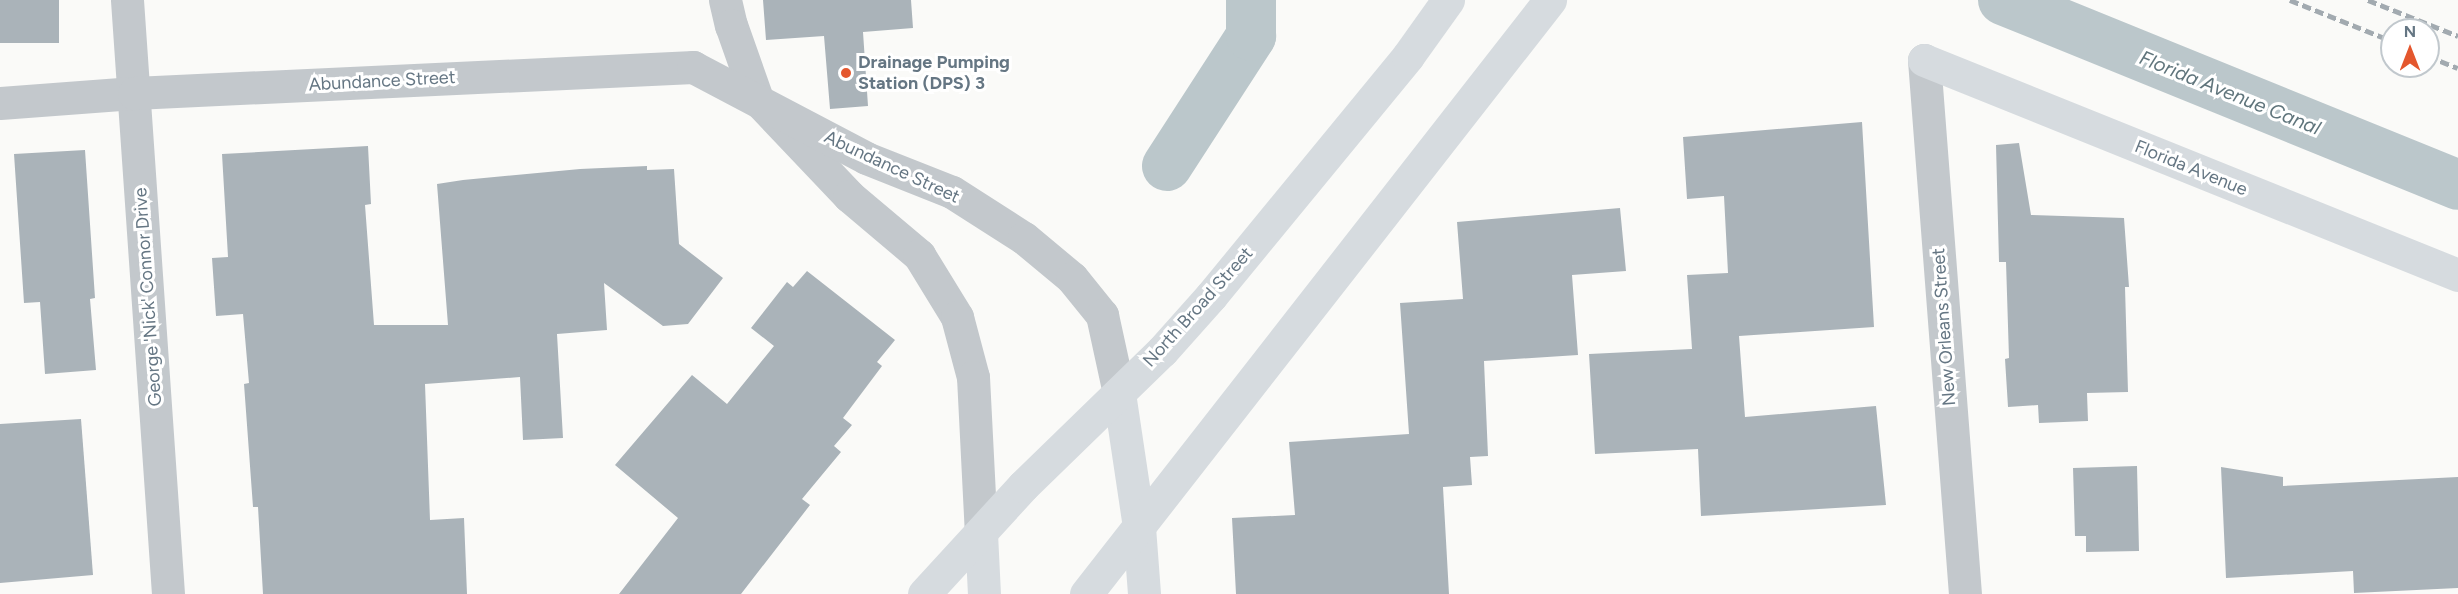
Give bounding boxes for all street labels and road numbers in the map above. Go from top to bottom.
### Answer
street label: Abundance Street [308,66,456,96]
street label: Abundance Street [821,126,963,208]
street label: Florida Avenue [2132,136,2250,200]
street label: George 'Nick' Connor Drive [130,187,166,407]
street label: North Broad Street [1139,243,1257,371]
street label: New Orleans Street [1928,247,1960,407]

